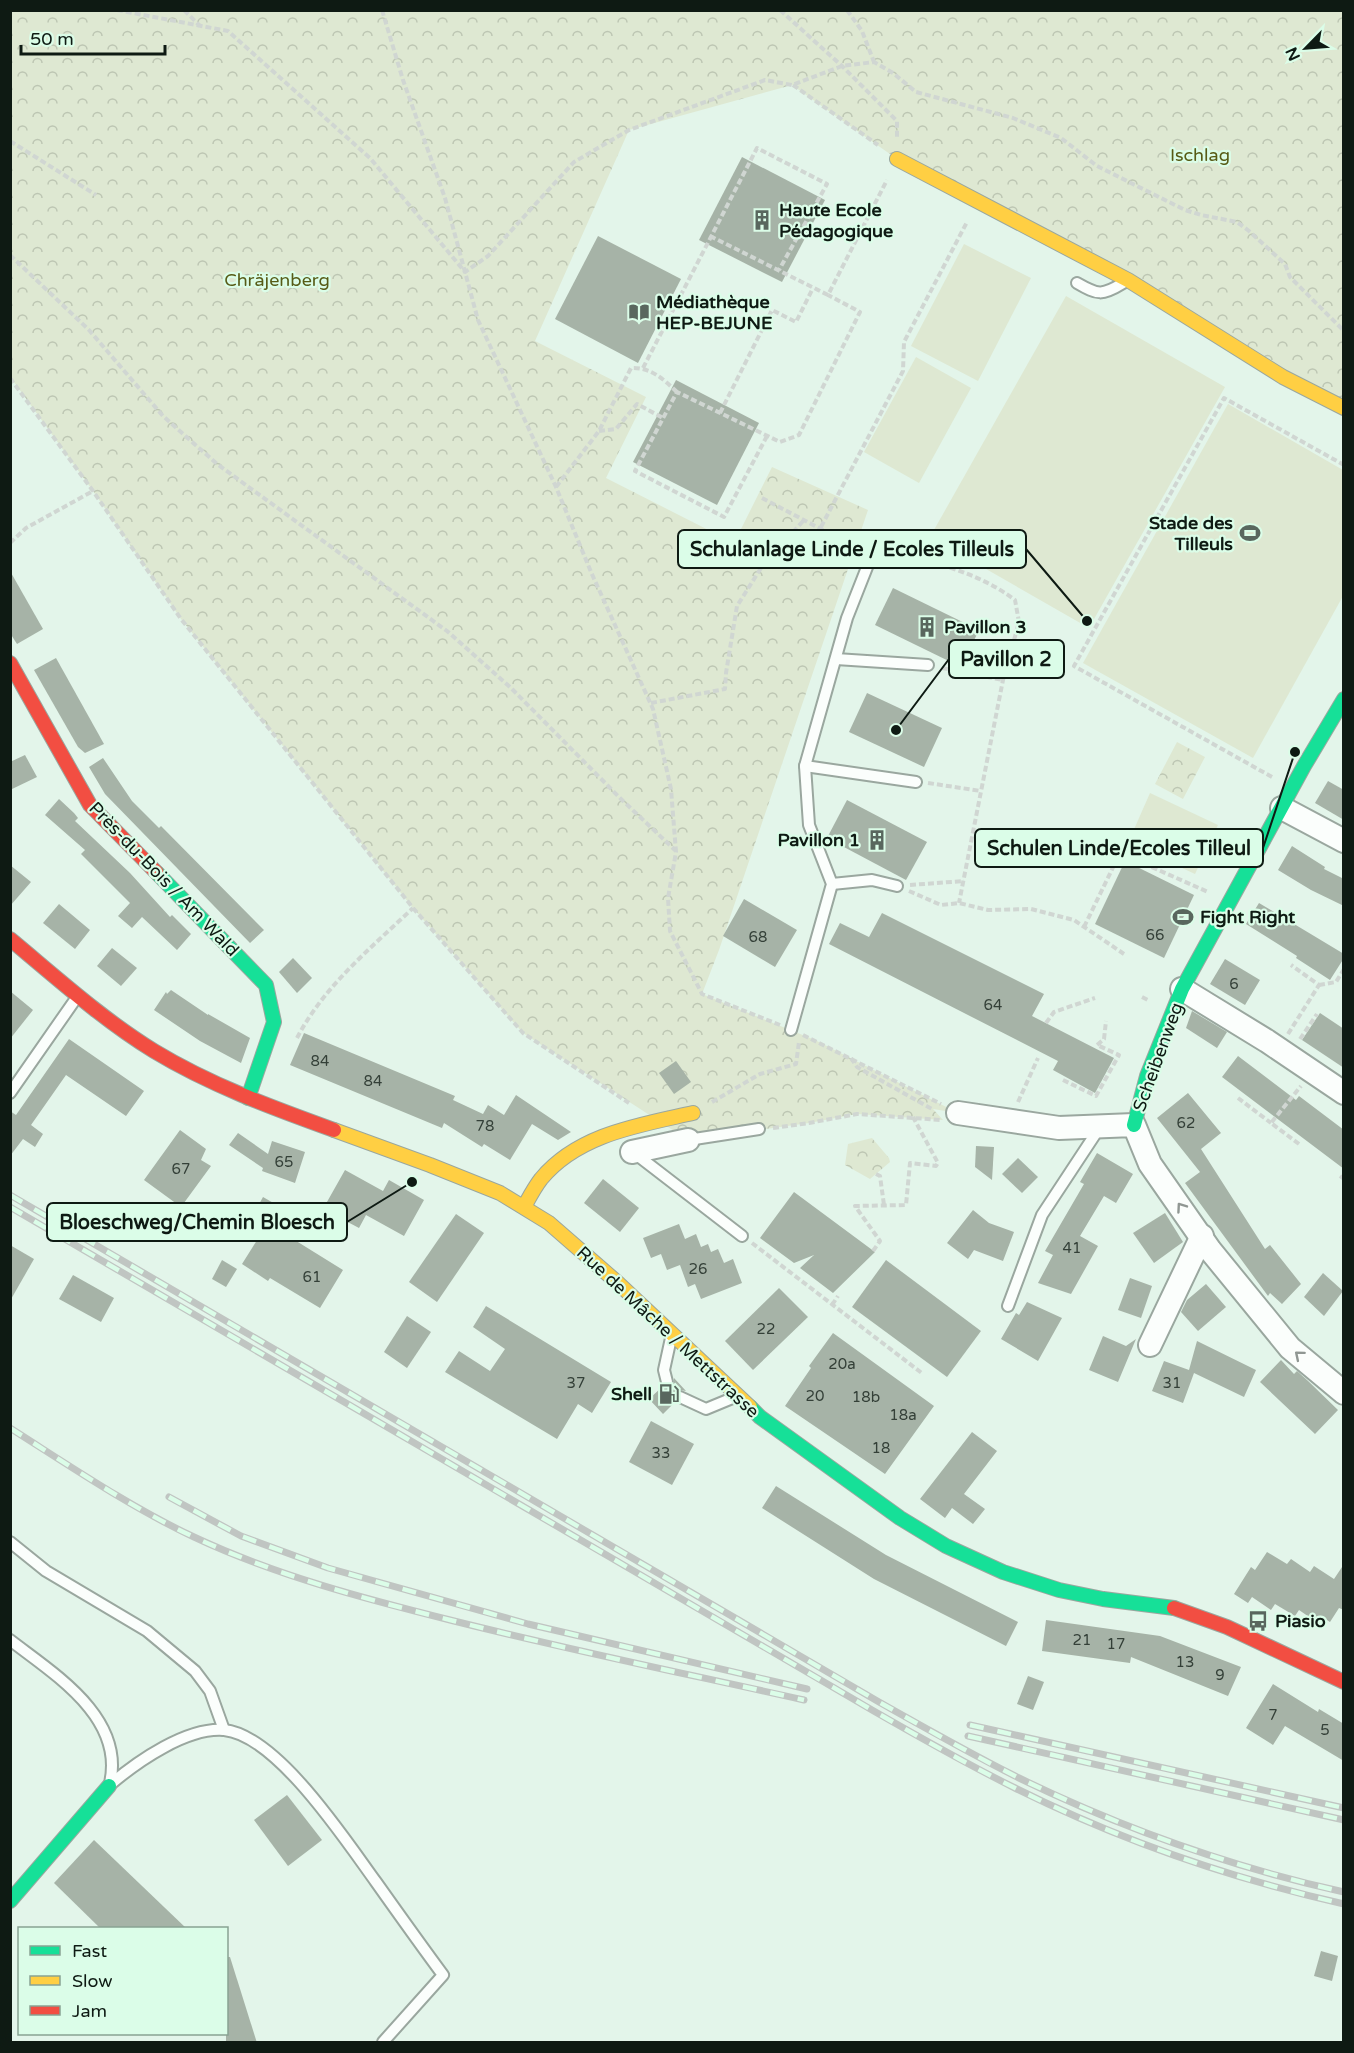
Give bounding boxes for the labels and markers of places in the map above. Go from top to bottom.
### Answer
place label: Haute Ecole Pédagogique [779,199,893,242]
building icon: Haute Ecole Pédagogique [750,208,774,232]
place label: Médiathèque HEP-BEJUNE [656,291,772,334]
library icon: Médiathèque HEP-BEJUNE [627,300,651,324]
place label: Stade des Tilleuls [1149,512,1233,555]
sports icon: Stade des Tilleuls [1238,521,1262,545]
callout: Schulanlage Linde / Ecoles Tilleuls [678,530,1026,568]
building icon: Pavillon 3 [915,615,939,639]
place label: Pavillon 3 [944,616,1026,638]
callout: Pavillon 2 [949,640,1064,678]
building icon: Pavillon 1 [865,828,889,852]
place label: Pavillon 1 [778,829,860,851]
callout: Schulen Linde/Ecoles Tilleul [975,829,1263,867]
sports icon: Fight Right [1171,905,1195,929]
place label: Fight Right [1200,906,1295,928]
callout: Bloeschweg/Chemin Bloesch [47,1203,347,1241]
fuel station icon: Shell [657,1382,681,1406]
place label: Shell [611,1383,652,1405]
bus stop icon: Piasio [1246,1609,1270,1633]
place label: Piasio [1275,1610,1326,1632]

